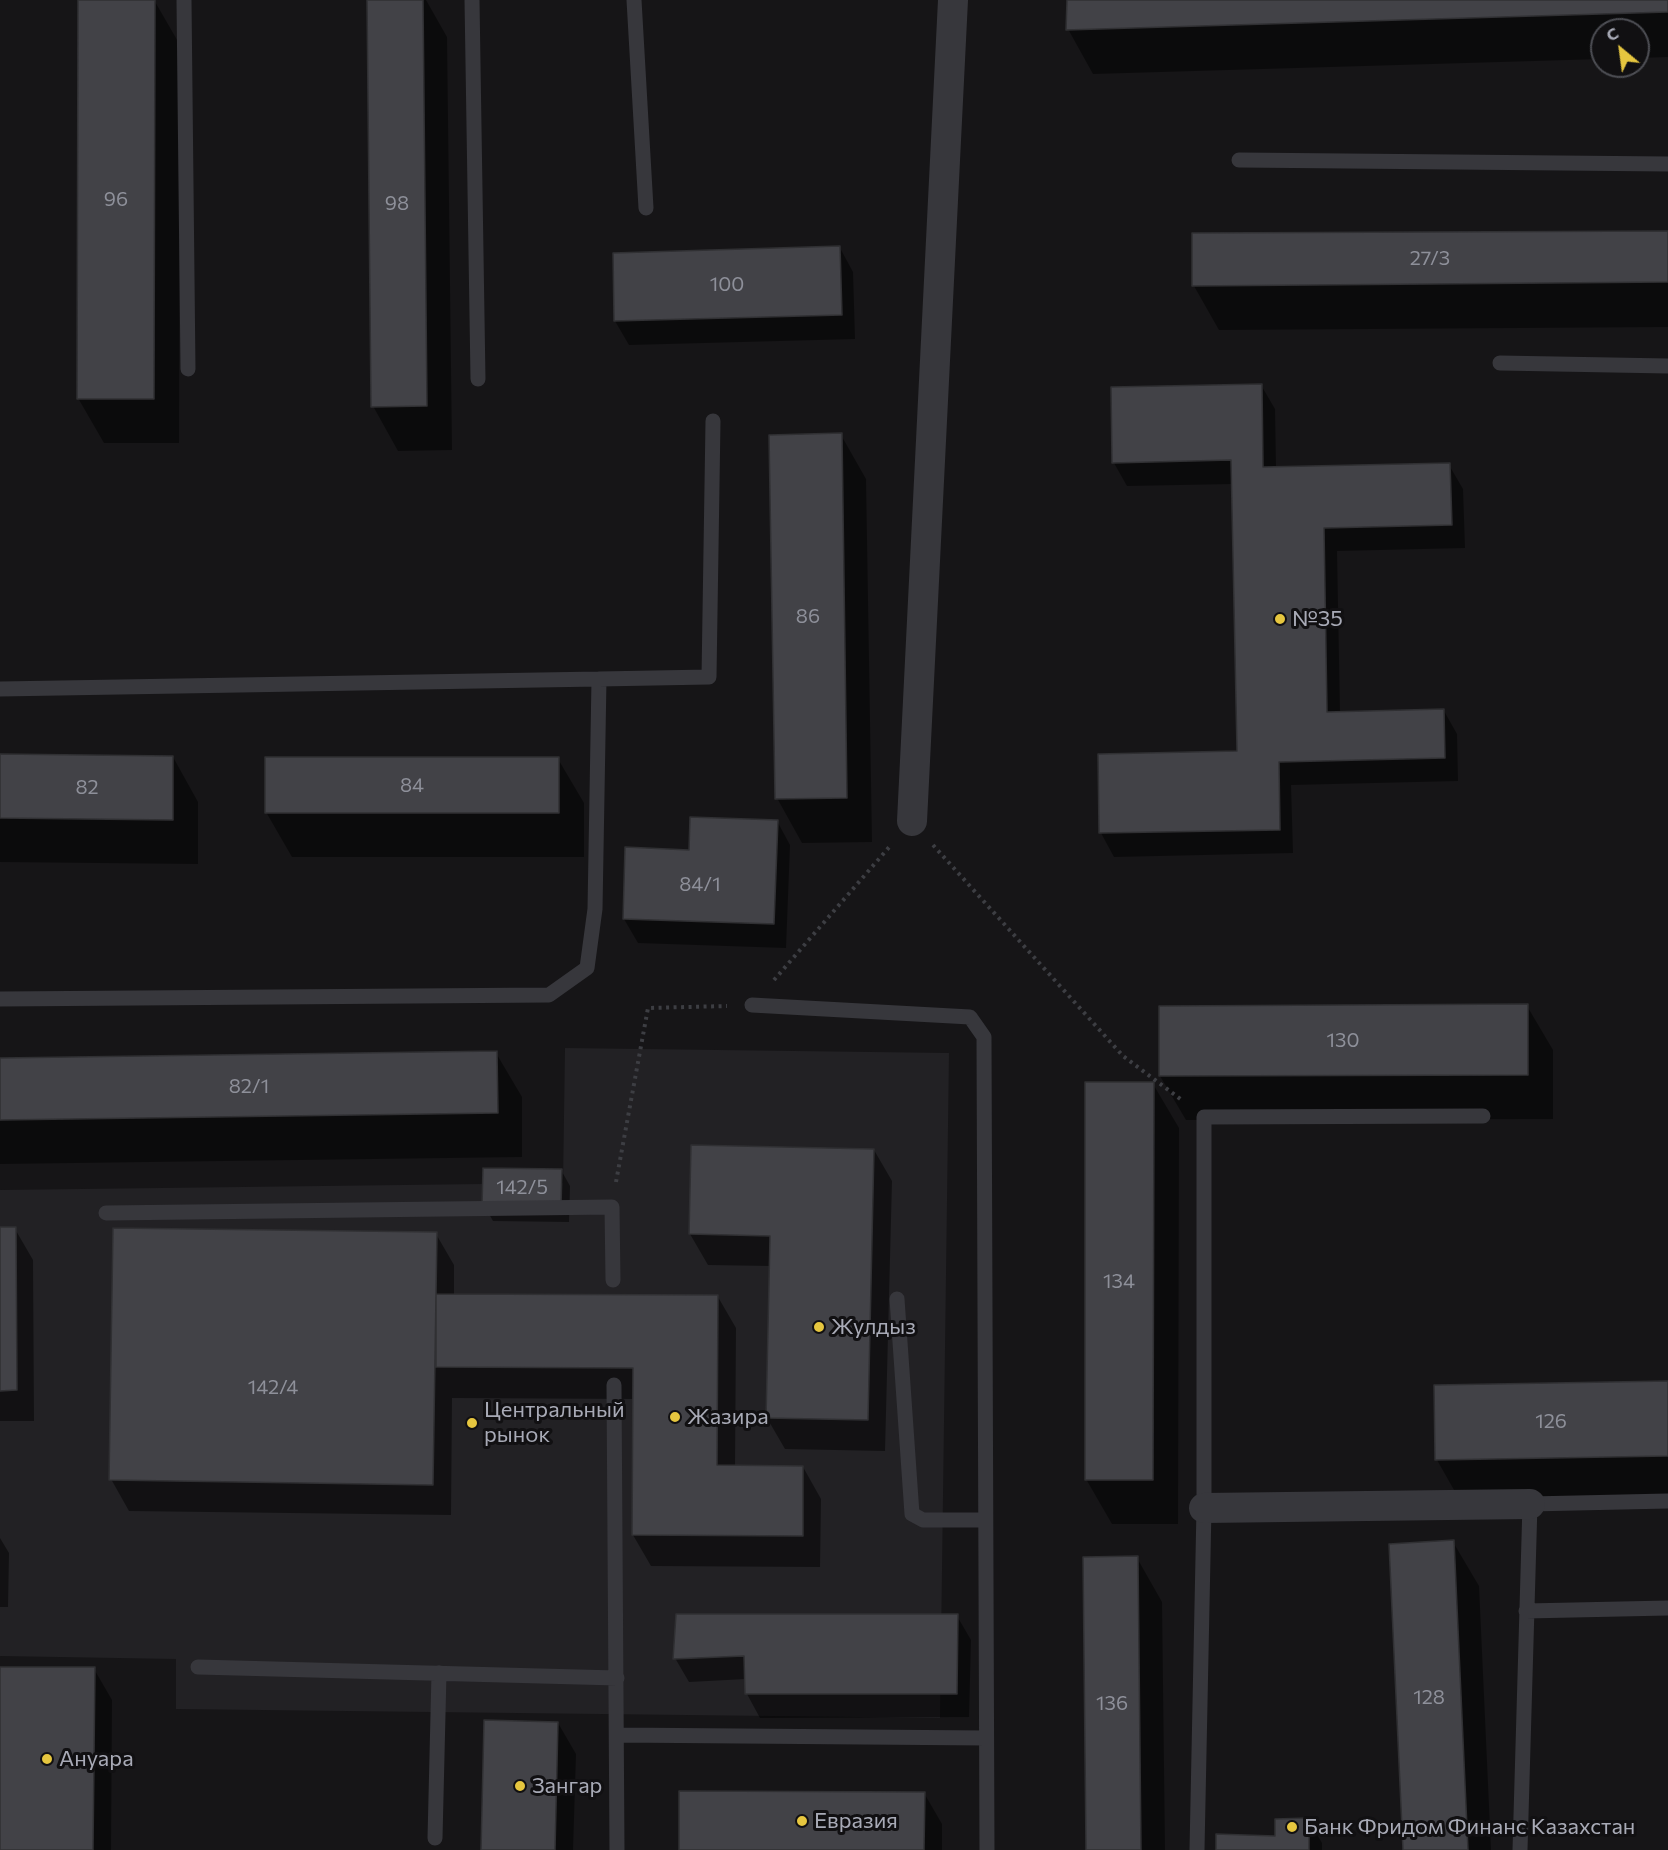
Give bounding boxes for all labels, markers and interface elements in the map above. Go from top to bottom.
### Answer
north arrow [1590,18,1650,78]
text: С [1603,23,1621,45]
house number: 96 [104,187,128,211]
house number: 98 [385,191,409,215]
house number: 27/3 [1410,246,1450,270]
house number: 100 [710,272,744,296]
house number: 86 [796,604,820,628]
place label: №35 [1292,606,1343,632]
marker: №35 [1273,612,1287,626]
house number: 84 [400,773,424,797]
house number: 82 [75,775,99,799]
house number: 84/1 [679,872,721,896]
house number: 130 [1326,1028,1360,1052]
house number: 82/1 [229,1074,269,1098]
house number: 142/5 [496,1175,548,1199]
house number: 134 [1103,1269,1135,1293]
place label: Жулдыз [831,1314,916,1340]
marker: Жулдыз [812,1320,826,1334]
house number: 142/4 [248,1375,298,1399]
place label: Центральный рынок [484,1397,625,1448]
place label: Жазира [687,1404,769,1430]
house number: 126 [1535,1409,1567,1433]
marker: Жазира [668,1410,682,1424]
marker: Центральный рынок [465,1416,479,1430]
house number: 128 [1413,1685,1445,1709]
house number: 136 [1096,1691,1128,1715]
place label: Ануара [59,1746,134,1772]
marker: Ануара [40,1752,54,1766]
place label: Зангар [532,1773,602,1799]
marker: Зангар [513,1779,527,1793]
place label: Евразия [814,1808,898,1834]
marker: Евразия [795,1814,809,1828]
place label: Банк Фридом Финанс Казахстан [1304,1814,1635,1840]
marker: Банк Фридом Финанс Казахстан [1285,1820,1299,1834]

